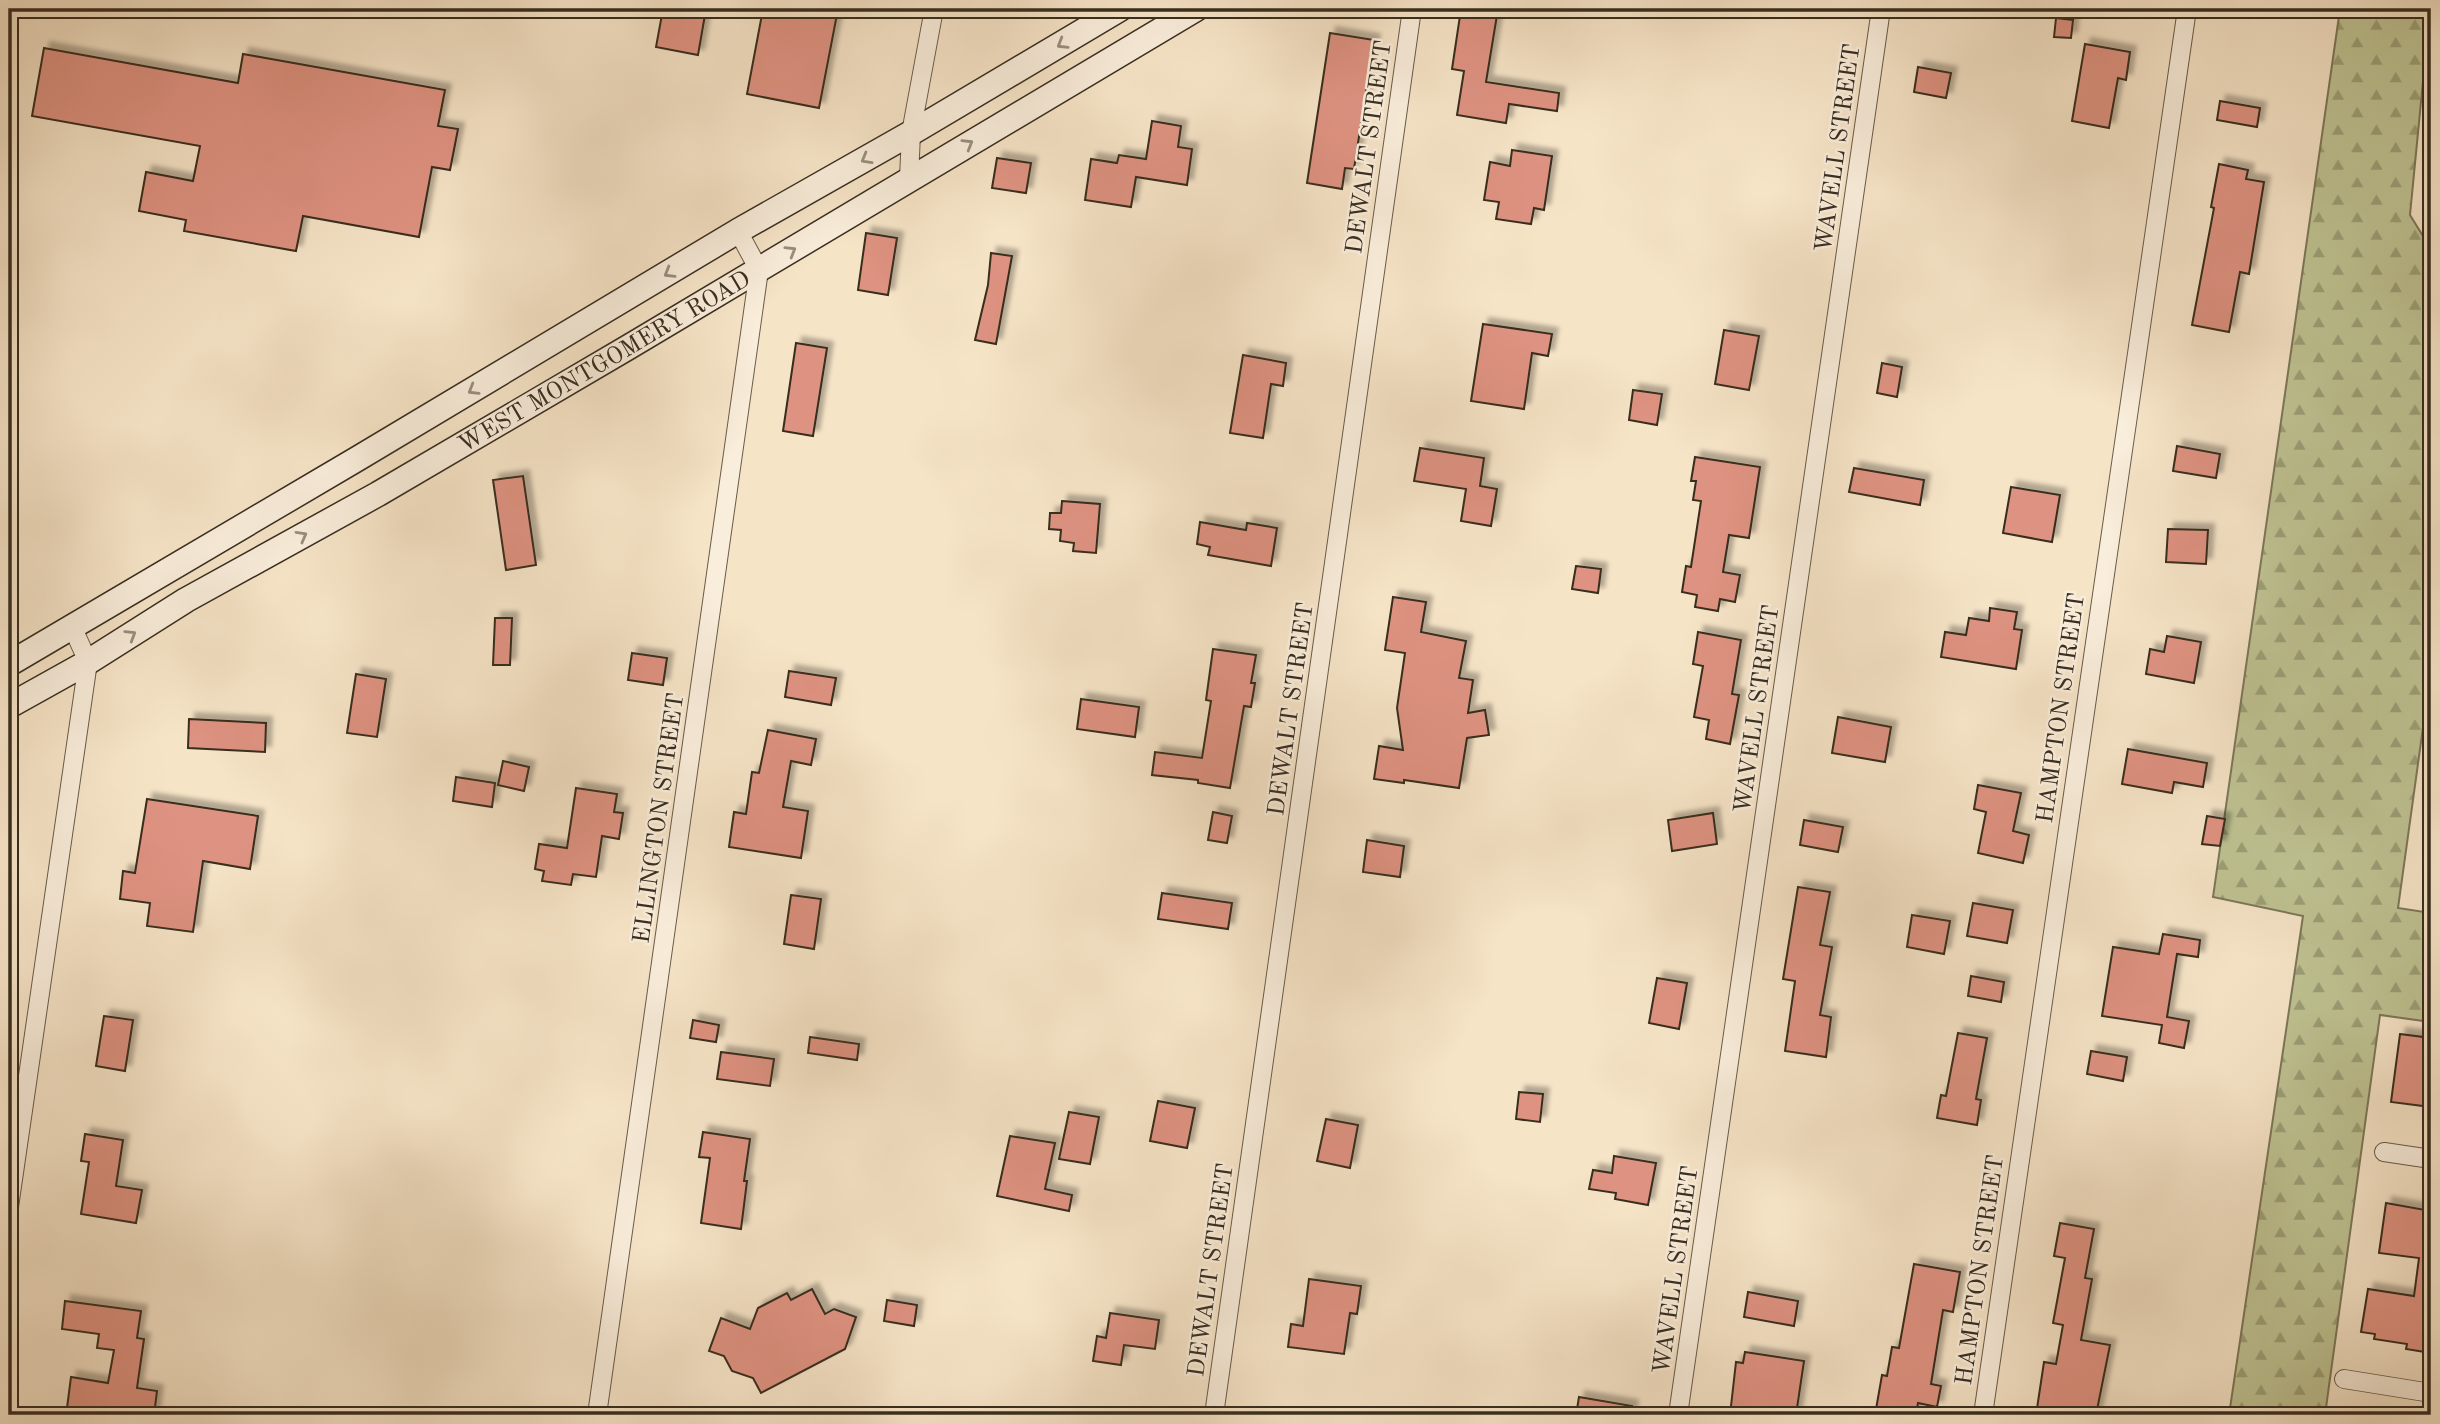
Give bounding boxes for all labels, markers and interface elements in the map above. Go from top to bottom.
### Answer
one-way arrow [1056,35,1069,48]
street label: DEWALT STREET [1343,39,1397,255]
street label: WAVELL STREET [1812,43,1865,254]
one-way arrow [960,139,973,152]
one-way arrow [860,151,873,164]
one-way arrow [784,246,797,259]
one-way arrow [663,265,676,278]
street label: WEST MONTGOMERY ROAD [455,267,755,458]
one-way arrow [468,382,481,395]
one-way arrow [295,531,307,544]
street label: HAMPTON STREET [2034,592,2090,825]
street label: DEWALT STREET [1265,601,1319,817]
street label: WAVELL STREET [1731,604,1784,815]
one-way arrow [123,630,136,643]
street label: ELLINGTON STREET [631,692,689,945]
street label: HAMPTON STREET [1953,1154,2009,1387]
street label: DEWALT STREET [1185,1162,1239,1378]
street label: WAVELL STREET [1650,1165,1703,1376]

